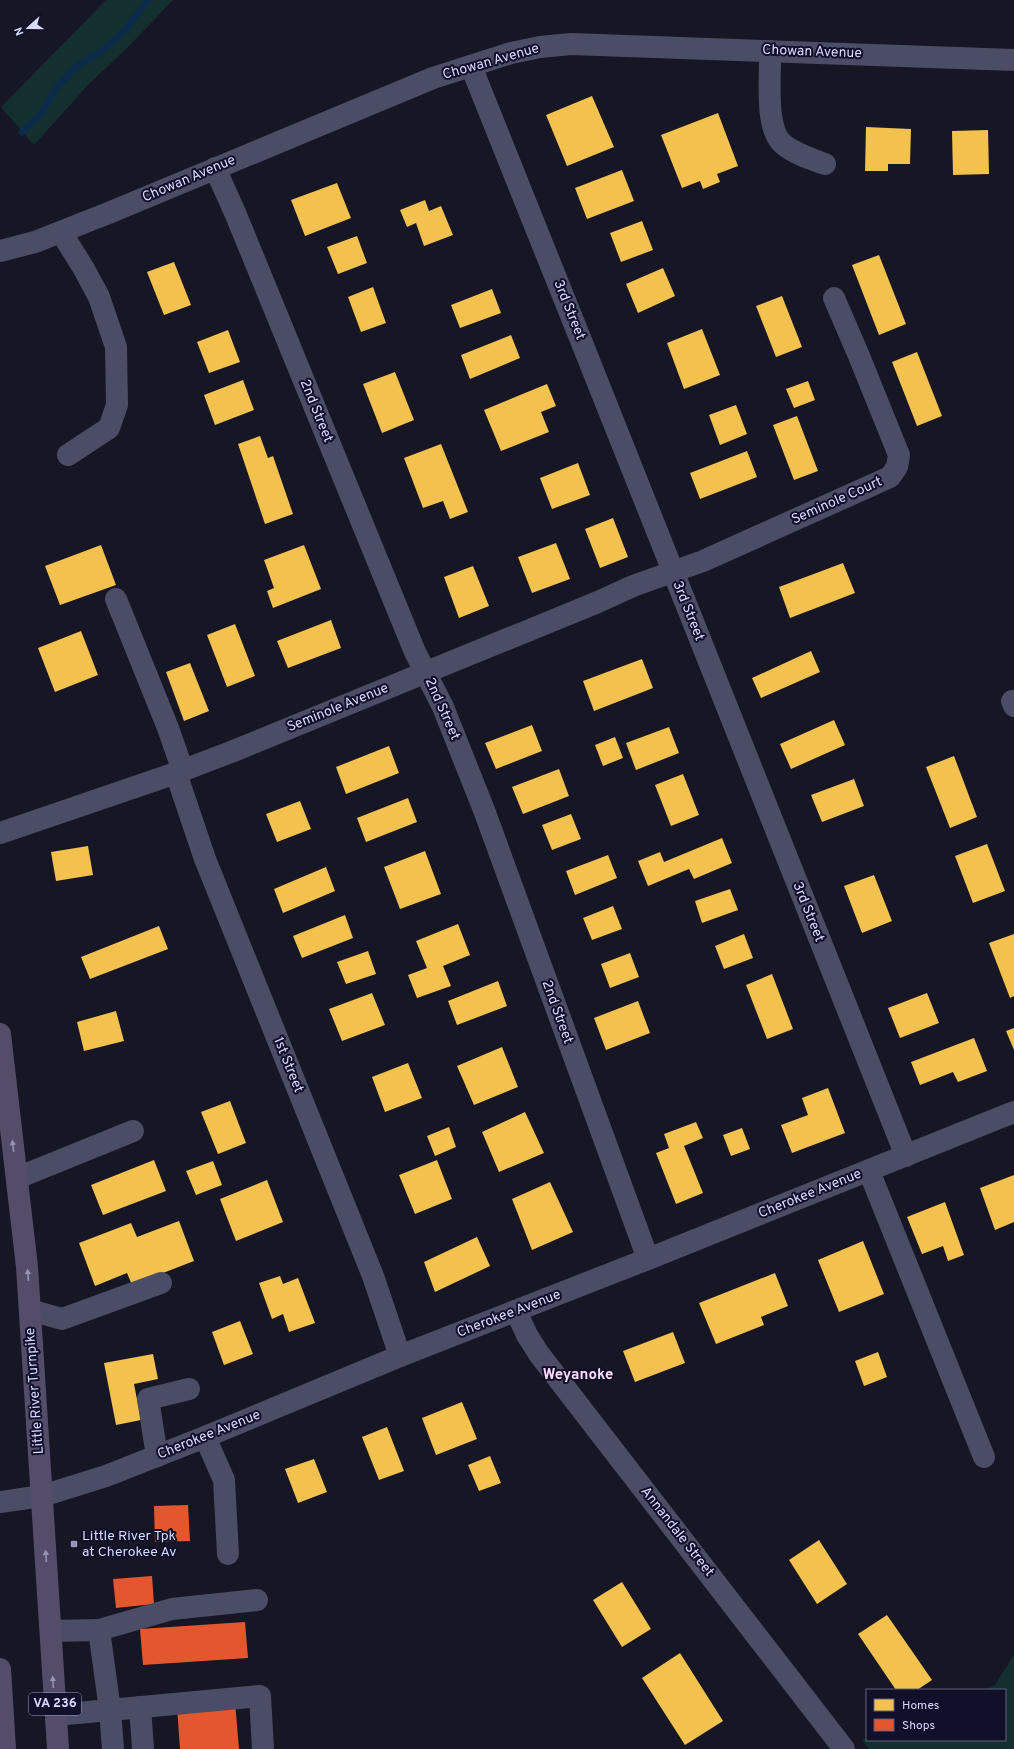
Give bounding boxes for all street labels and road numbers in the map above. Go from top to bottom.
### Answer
street label: Chowan Avenue [441,40,541,84]
street label: Chowan Avenue [762,42,862,62]
street label: Chowan Avenue [140,152,238,206]
street label: 3rd Street [549,277,589,343]
street label: 2nd Street [296,377,336,445]
street label: Seminole Court [789,473,885,529]
street label: 3rd Street [668,578,708,644]
street label: 2nd Street [421,675,463,743]
street label: Seminole Avenue [285,680,391,736]
street label: 3rd Street [788,879,828,945]
street label: 2nd Street [538,978,576,1046]
street label: 1st Street [269,1035,307,1095]
street label: Cherokee Avenue [756,1166,864,1222]
street label: Cherokee Avenue [455,1286,563,1342]
street label: Little River Turnpike [22,1327,48,1455]
street label: Cherokee Avenue [155,1407,263,1463]
street label: Annandale Street [637,1484,717,1580]
road number: VA 236 [29,1693,81,1715]

